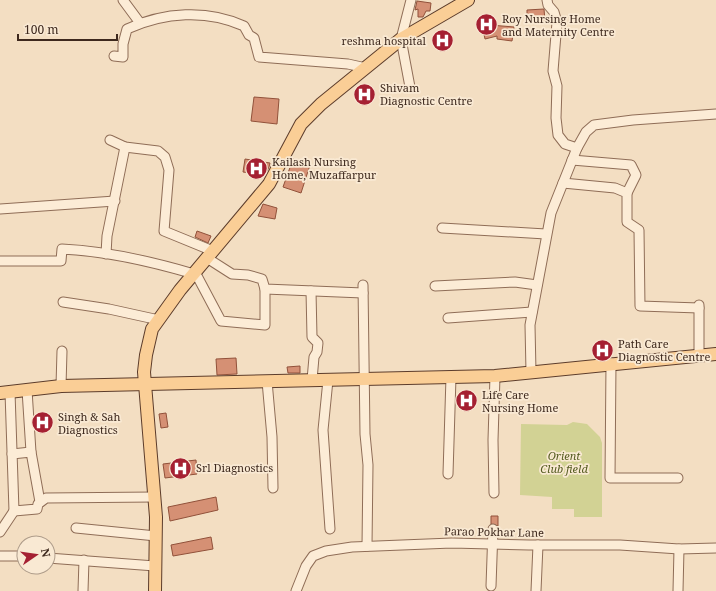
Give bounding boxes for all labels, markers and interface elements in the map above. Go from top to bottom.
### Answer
place label: Roy Nursing Home and Maternity Centre [502,11,615,39]
hospital icon: Roy Nursing Home and Maternity Centre [473,12,499,38]
scale bar [18,16,117,42]
text: 100 m [24,21,59,38]
hospital icon: reshma hospital [429,28,455,54]
place label: reshma hospital [341,33,427,48]
place label: Shivam Diagnostic Centre [380,80,472,108]
hospital icon: Shivam Diagnostic Centre [352,81,378,107]
place label: Kailash Nursing Home, Muzaffarpur [272,154,377,182]
hospital icon: Kailash Nursing Home, Muzaffarpur [244,155,270,181]
place label: Path Care Diagnostic Centre [618,336,710,364]
hospital icon: Path Care Diagnostic Centre [589,337,615,363]
place label: Life Care Nursing Home [482,387,558,415]
hospital icon: Life Care Nursing Home [454,388,480,414]
place label: Singh & Sah Diagnostics [58,409,121,437]
hospital icon: Singh & Sah Diagnostics [30,410,56,436]
park label: Orient Club field [540,448,588,476]
hospital icon: Srl Diagnostics [167,455,193,481]
place label: Srl Diagnostics [196,460,273,475]
street label: Parao Pokhar Lane [444,523,544,540]
north arrow [16,535,56,575]
text: N [38,547,55,559]

